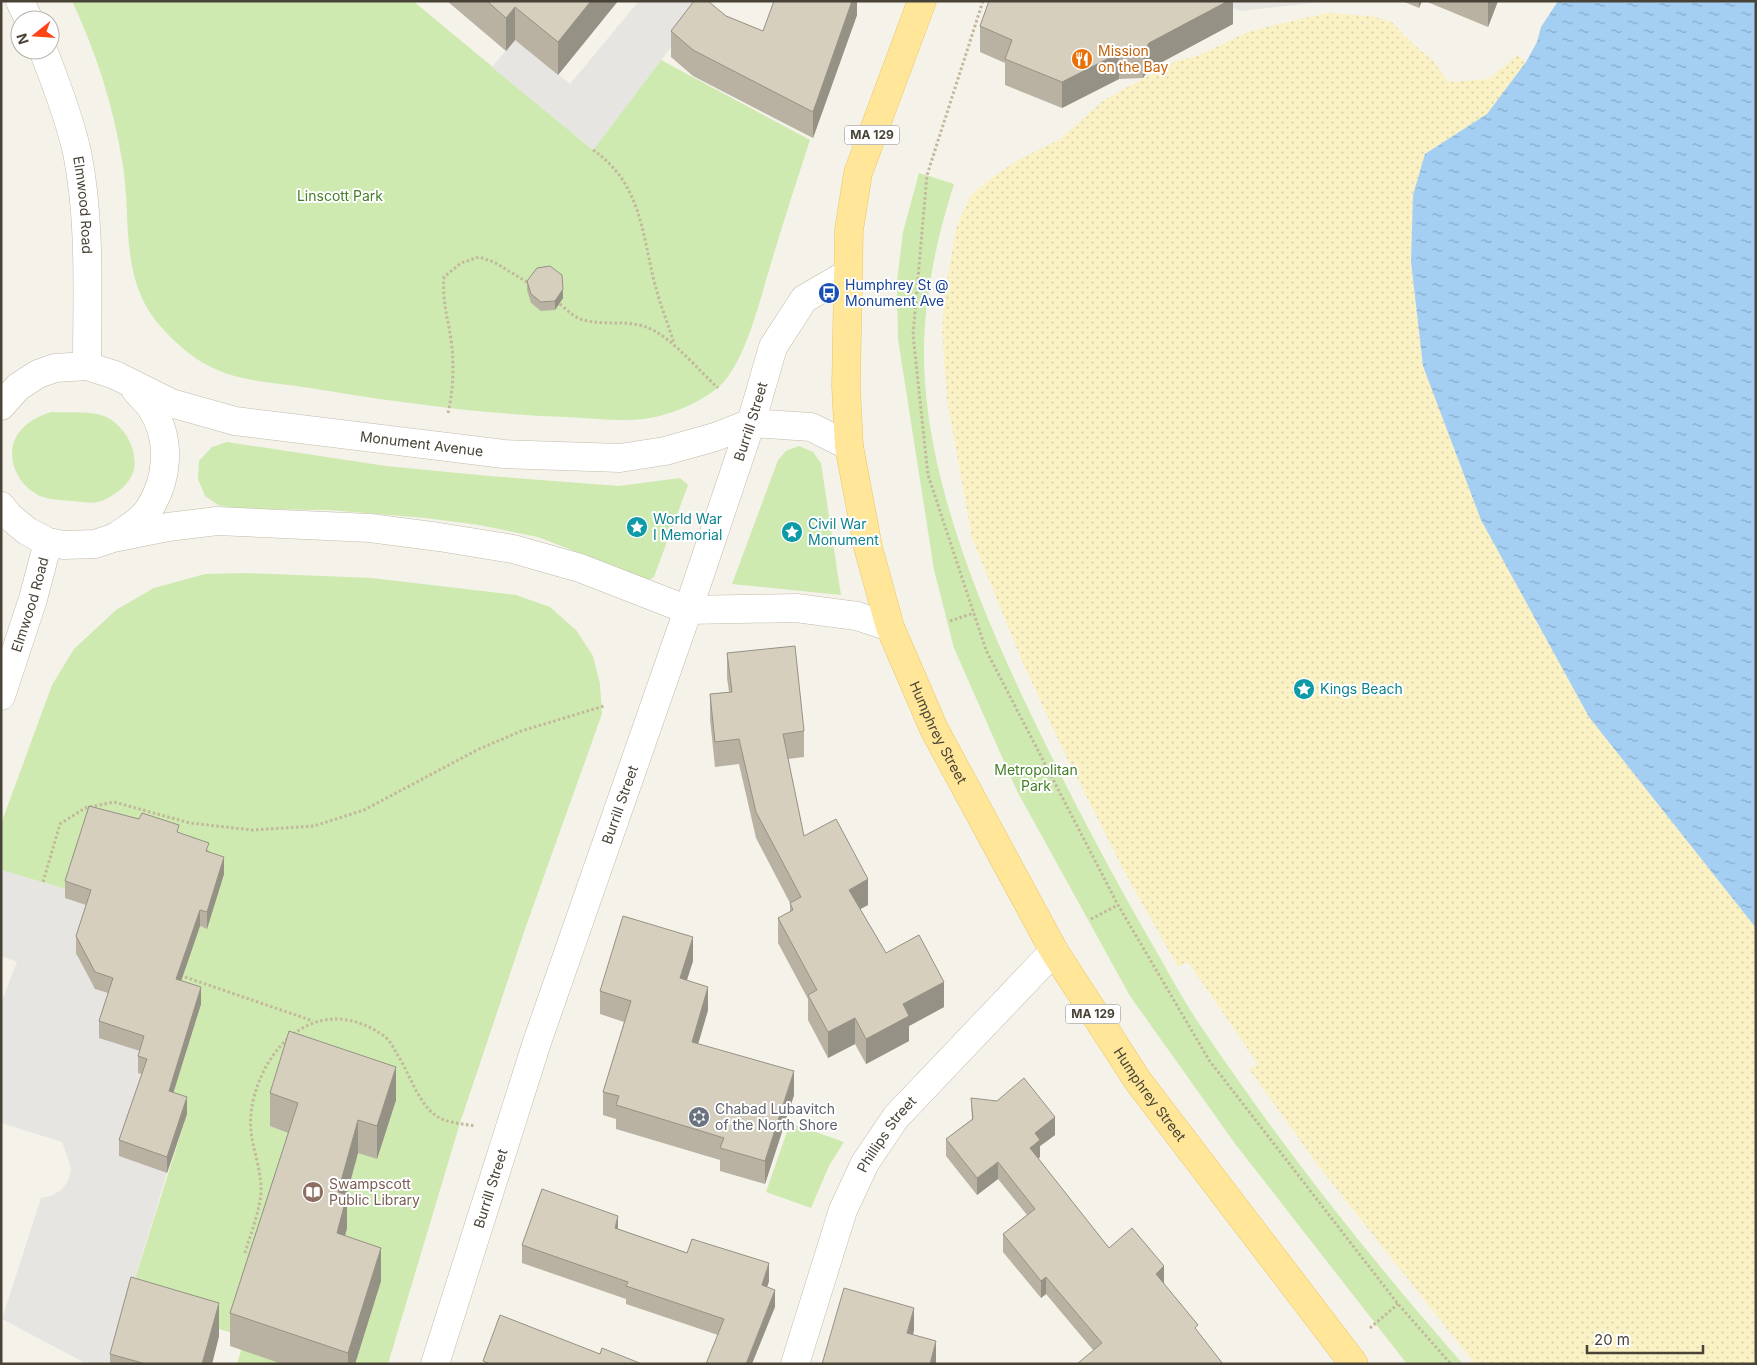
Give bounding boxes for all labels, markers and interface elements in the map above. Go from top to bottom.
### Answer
north arrow [10,10,60,60]
text: N [12,31,32,47]
place label: Mission on the Bay [1098,42,1168,75]
restaurant icon: Mission on the Bay [1070,47,1094,71]
road number: MA 129 [844,126,900,144]
street label: Elmwood Road [70,155,96,254]
park label: Linscott Park [297,187,383,204]
place label: Humphrey St @ Monument Ave [845,276,949,309]
bus stop icon: Humphrey St @ Monument Ave [817,281,841,305]
street label: Burrill Street [730,379,771,463]
street label: Monument Avenue [359,427,484,459]
place label: World War I Memorial [653,510,722,543]
place icon: World War I Memorial [625,515,649,539]
place label: Civil War Monument [808,515,879,548]
place icon: Civil War Monument [780,520,804,544]
street label: Elmwood Road [7,555,52,654]
place icon: Kings Beach [1292,677,1316,701]
street label: Humphrey Street [906,678,971,787]
place label: Kings Beach [1320,680,1403,697]
park label: Metropolitan Park [994,761,1078,794]
street label: Burrill Street [598,763,641,846]
road number: MA 129 [1066,1004,1120,1024]
street label: Humphrey Street [1110,1044,1190,1145]
street label: Phillips Street [853,1092,920,1175]
place label: Chabad Lubavitch of the North Shore [715,1100,838,1133]
synagogue icon: Chabad Lubavitch of the North Shore [687,1105,711,1129]
street label: Burrill Street [470,1146,511,1230]
place label: Swampscott Public Library [329,1175,420,1208]
library icon: Swampscott Public Library [301,1180,325,1204]
scale bar [1587,1322,1703,1354]
text: 20 m [1594,1330,1630,1349]

